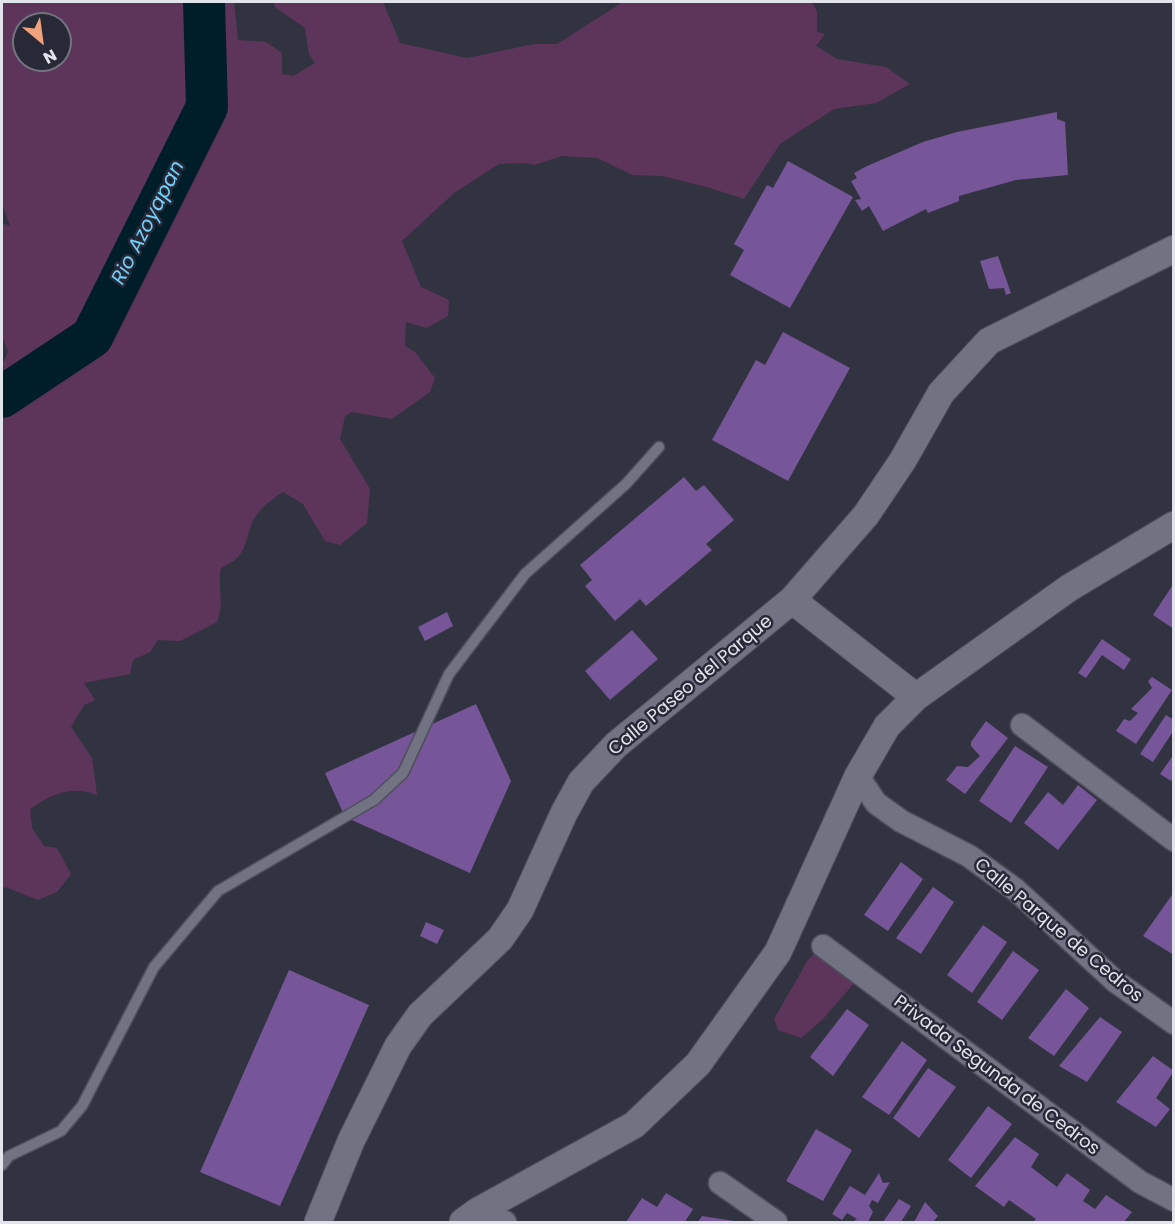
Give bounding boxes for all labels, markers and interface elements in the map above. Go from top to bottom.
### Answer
north arrow [12,12,72,72]
text: N [39,43,61,69]
water label: Rio Azoyapan [107,157,191,289]
street label: Calle Paseo del Parque [605,611,777,761]
street label: Calle Parque de Cedros [970,854,1146,1008]
street label: Privada Segunda de Cedros [889,992,1103,1160]

